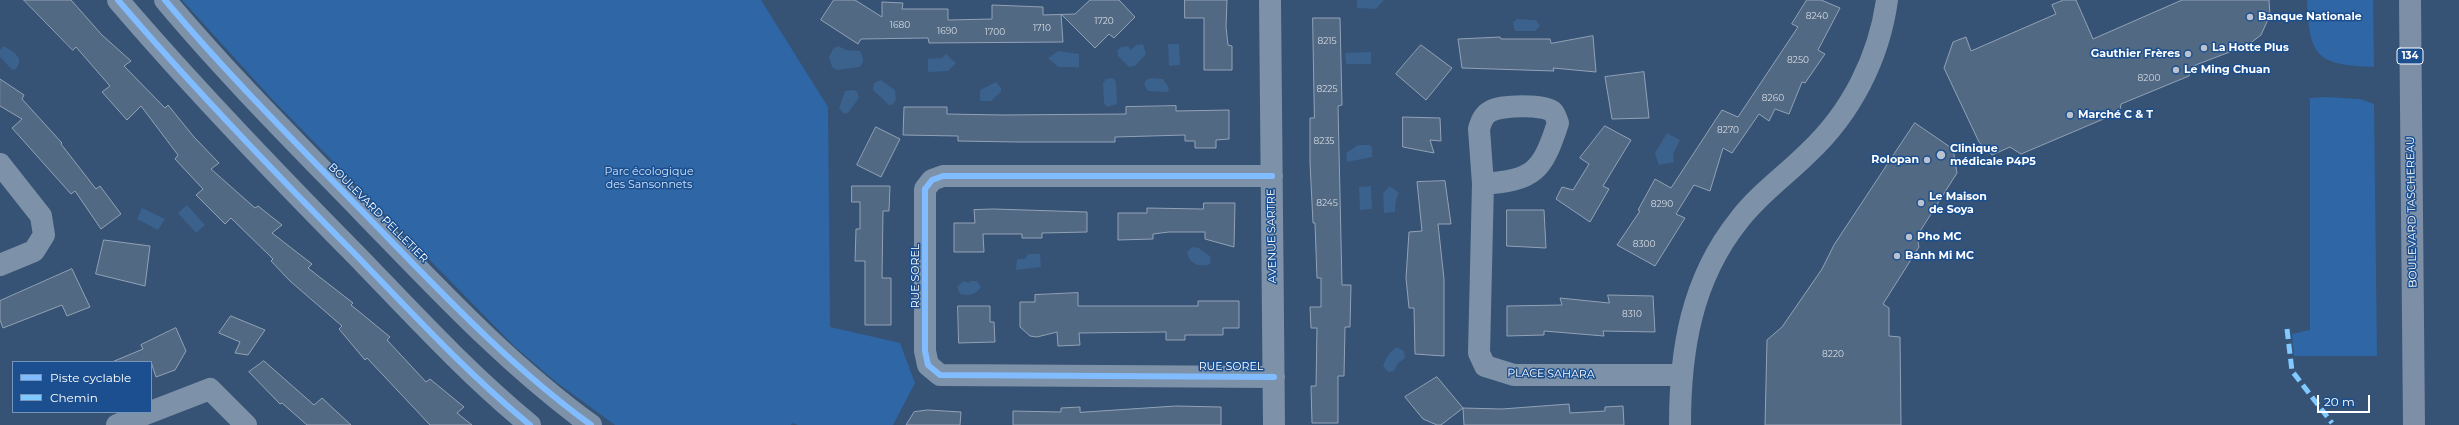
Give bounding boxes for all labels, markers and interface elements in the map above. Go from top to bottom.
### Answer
place label: Banque Nationale [2258,10,2362,24]
house number: 8240 [1806,11,1828,21]
marker: Banque Nationale [2245,12,2255,22]
house number: 1720 [1094,16,1114,26]
house number: 1680 [890,20,910,30]
house number: 1710 [1033,23,1051,33]
house number: 1690 [937,26,957,36]
house number: 1700 [985,27,1005,37]
house number: 8215 [1317,36,1337,46]
place label: La Hotte Plus [2212,41,2289,55]
marker: La Hotte Plus [2199,43,2209,53]
place label: Gauthier Frères [2091,47,2180,61]
road number: 134 [2397,48,2423,64]
marker: Gauthier Frères [2183,49,2193,59]
house number: 8250 [1787,55,1809,65]
place label: Le Ming Chuan [2184,63,2270,77]
marker: Le Ming Chuan [2171,65,2181,75]
house number: 8200 [2138,73,2160,83]
house number: 8225 [1316,84,1338,94]
house number: 8260 [1762,93,1784,103]
place label: Marché C & T [2078,108,2153,122]
marker: Marché C & T [2065,110,2075,120]
house number: 8270 [1717,125,1739,135]
house number: 8235 [1314,136,1334,146]
street label: BOULEVARD TASCHEREAU [2404,136,2420,288]
place label: Clinique médicale P4P5 [1950,142,2036,168]
marker: Clinique médicale P4P5 [1935,149,1947,161]
place label: Rolopan [1871,153,1919,167]
marker: Rolopan [1922,155,1932,165]
street label: BOULEVARD PELLETIER [325,160,431,266]
park label: Parc écologique des Sansonnets [604,165,694,191]
street label: AVENUE SARTRE [1265,189,1279,283]
place label: Le Maison de Soya [1929,190,1987,216]
house number: 8245 [1316,198,1338,208]
marker: Le Maison de Soya [1916,198,1926,208]
house number: 8290 [1651,199,1673,209]
place label: Pho MC [1917,230,1961,244]
marker: Pho MC [1904,232,1914,242]
house number: 8300 [1633,239,1655,249]
street label: RUE SOREL [909,244,923,308]
place label: Banh Mi MC [1905,249,1974,263]
marker: Banh Mi MC [1892,251,1902,261]
house number: 8310 [1622,309,1642,319]
house number: 8220 [1822,349,1844,359]
street label: RUE SOREL [1199,360,1263,374]
legend [12,361,152,413]
street label: PLACE SAHARA [1507,367,1595,381]
text: Piste cyclable [50,370,131,385]
scale bar [2319,387,2372,413]
text: Chemin [50,390,98,405]
text: 20 m [2324,394,2355,409]

